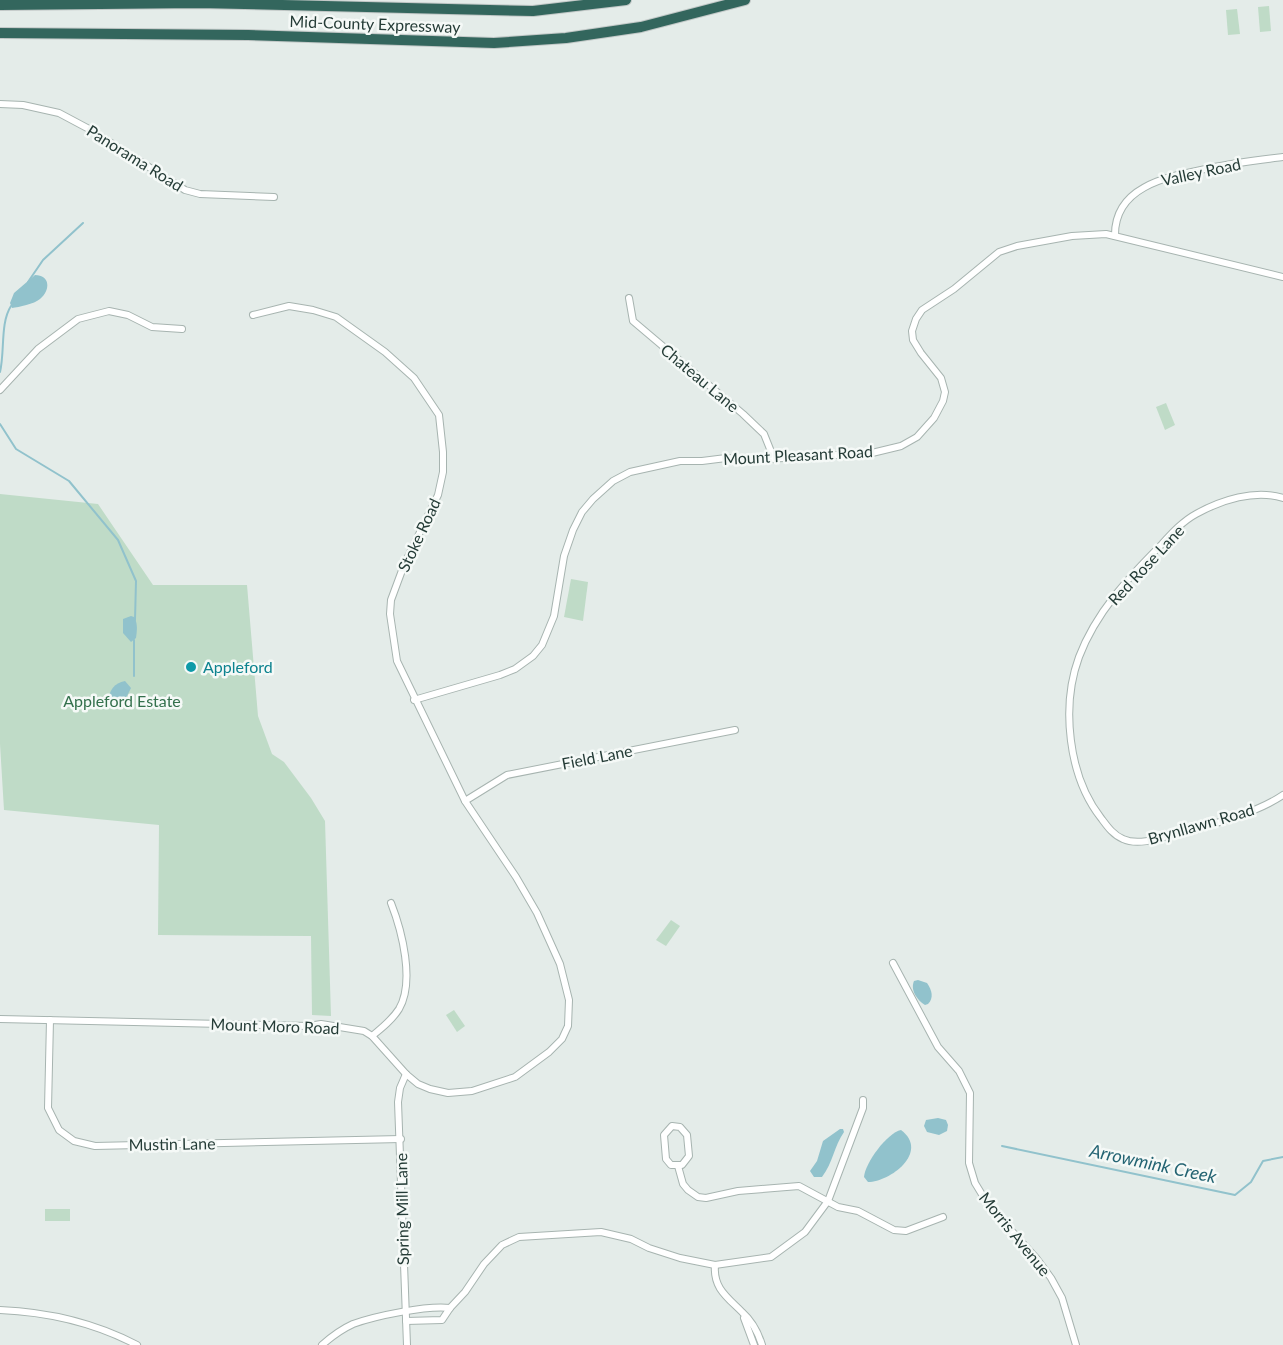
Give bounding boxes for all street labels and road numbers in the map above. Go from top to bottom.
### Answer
street label: Mid-County Expressway [289,11,462,36]
street label: Panorama Road [84,120,187,195]
street label: Valley Road [1159,154,1242,189]
street label: Chateau Lane [657,339,743,416]
street label: Mount Pleasant Road [723,441,873,468]
street label: Stoke Road [393,495,444,575]
street label: Red Rose Lane [1104,521,1188,609]
street label: Field Lane [560,740,634,773]
street label: Brynllawn Road [1146,799,1256,848]
street label: Mount Moro Road [210,1014,340,1037]
street label: Mustin Lane [128,1133,216,1154]
street label: Spring Mill Lane [391,1153,412,1265]
street label: Morris Avenue [976,1188,1055,1280]

